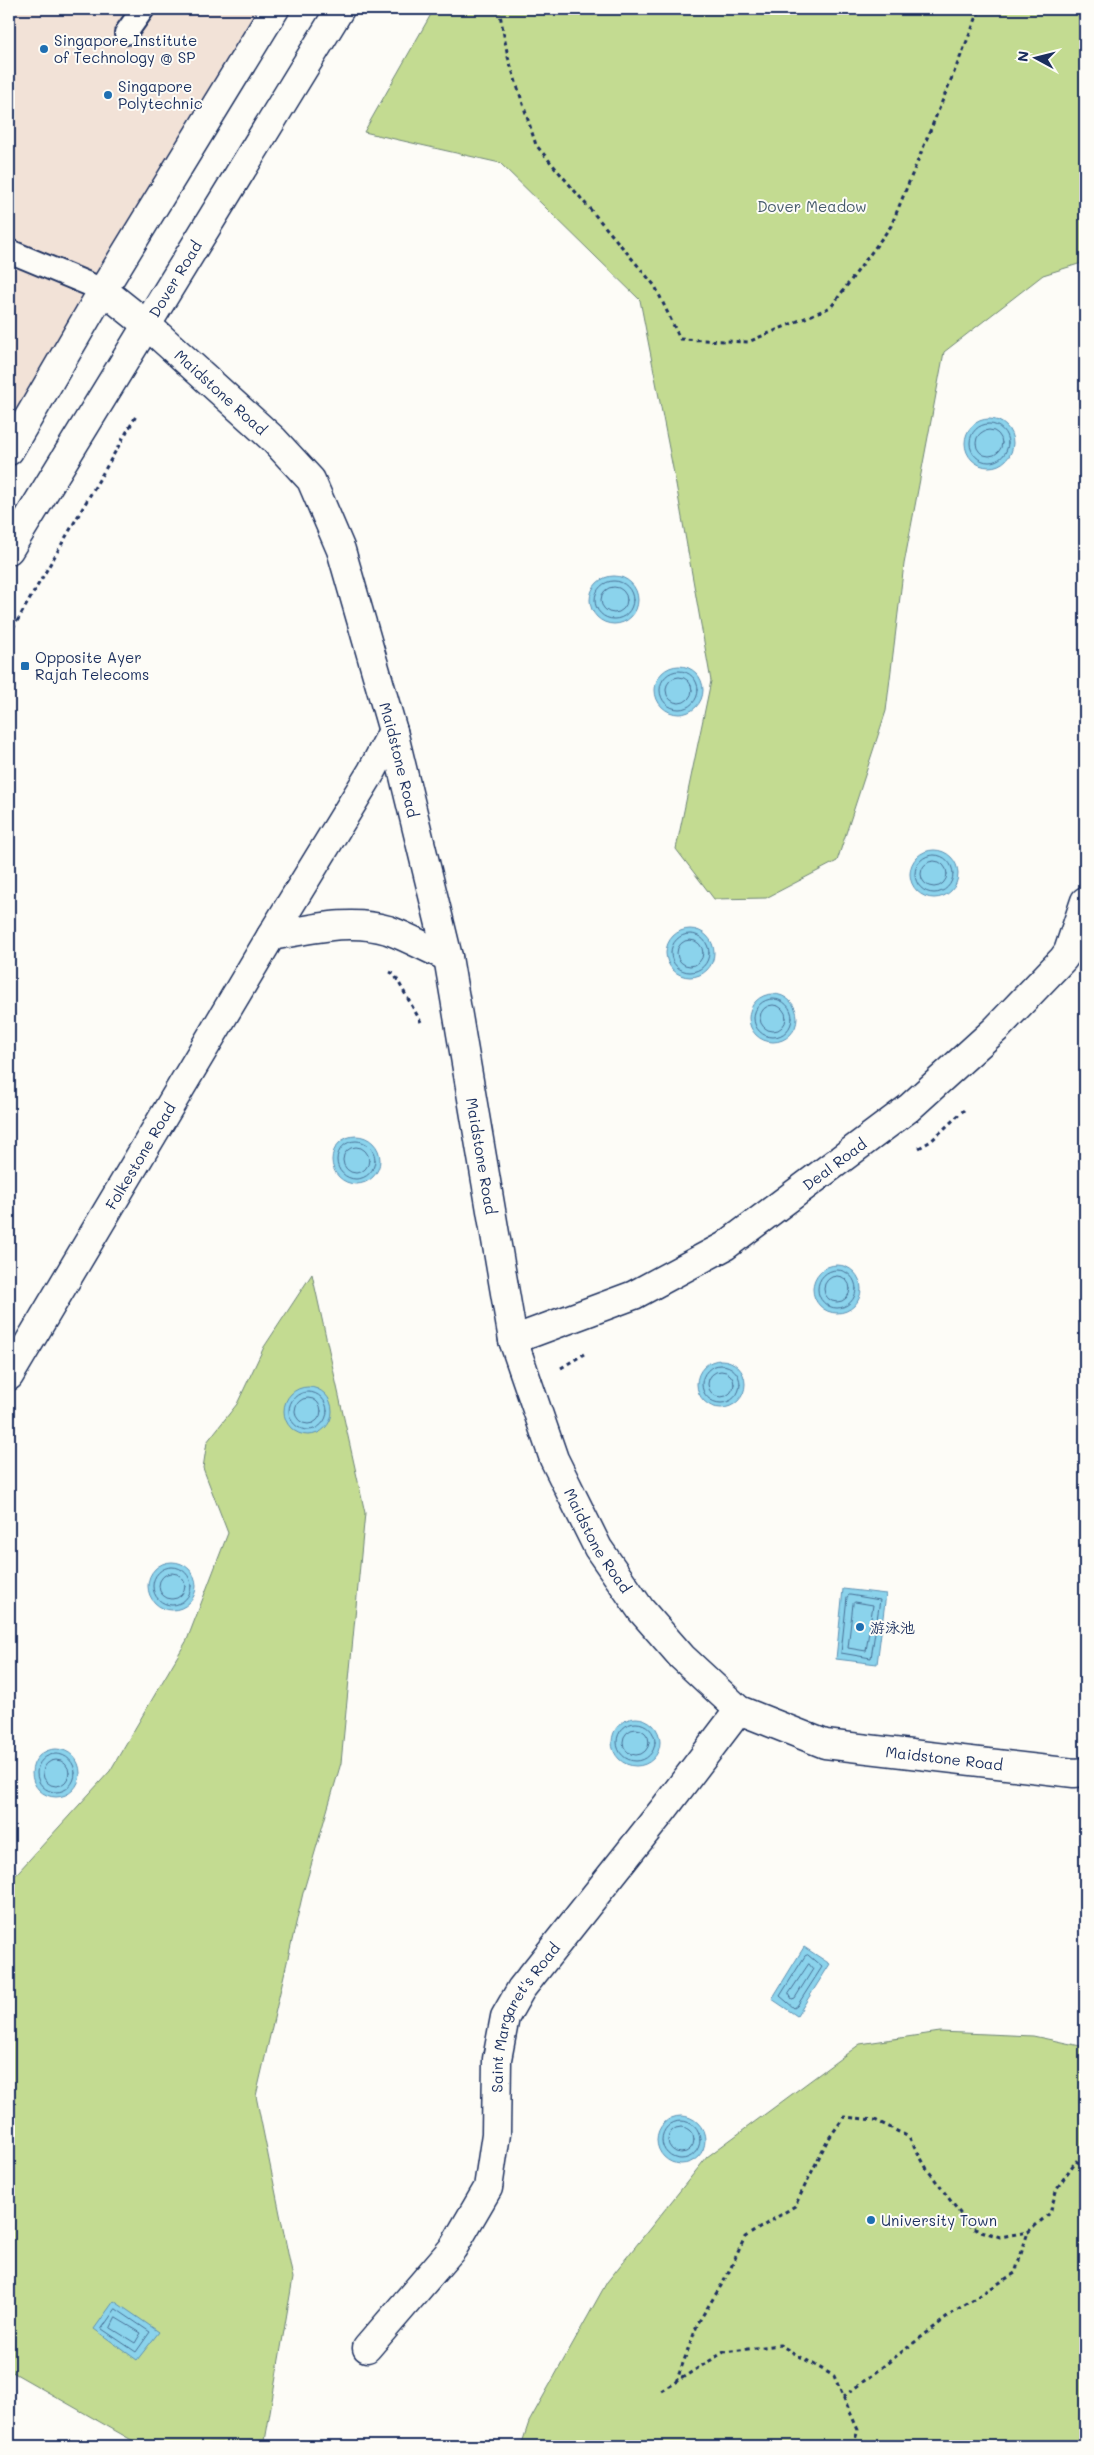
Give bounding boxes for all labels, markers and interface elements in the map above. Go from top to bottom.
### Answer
place label: Singapore Institute of Technology @ SP [54,30,197,67]
north arrow [1012,32,1062,82]
marker: Singapore Institute of Technology @ SP [38,43,50,55]
text: N [1013,50,1033,63]
place label: Singapore Polytechnic [118,76,203,113]
marker: Singapore Polytechnic [102,89,114,101]
park label: Dover Meadow [757,196,867,216]
street label: Dover Road [144,237,206,321]
street label: Maidstone Road [170,345,271,439]
place label: Opposite Ayer Rajah Telecoms [35,647,149,684]
marker: Opposite Ayer Rajah Telecoms [19,660,31,672]
street label: Maidstone Road [375,700,424,819]
street label: Maidstone Road [462,1096,502,1216]
street label: Folkestone Road [100,1099,180,1213]
street label: Deal Road [798,1134,870,1195]
street label: Maidstone Road [560,1485,636,1597]
place label: 游泳池 [870,1617,915,1637]
marker: 游泳池 [854,1621,866,1633]
street label: Maidstone Road [885,1741,1004,1775]
street label: Saint Margaret's Road [487,1938,564,2093]
place label: University Town [881,2210,997,2230]
marker: University Town [865,2214,877,2226]

